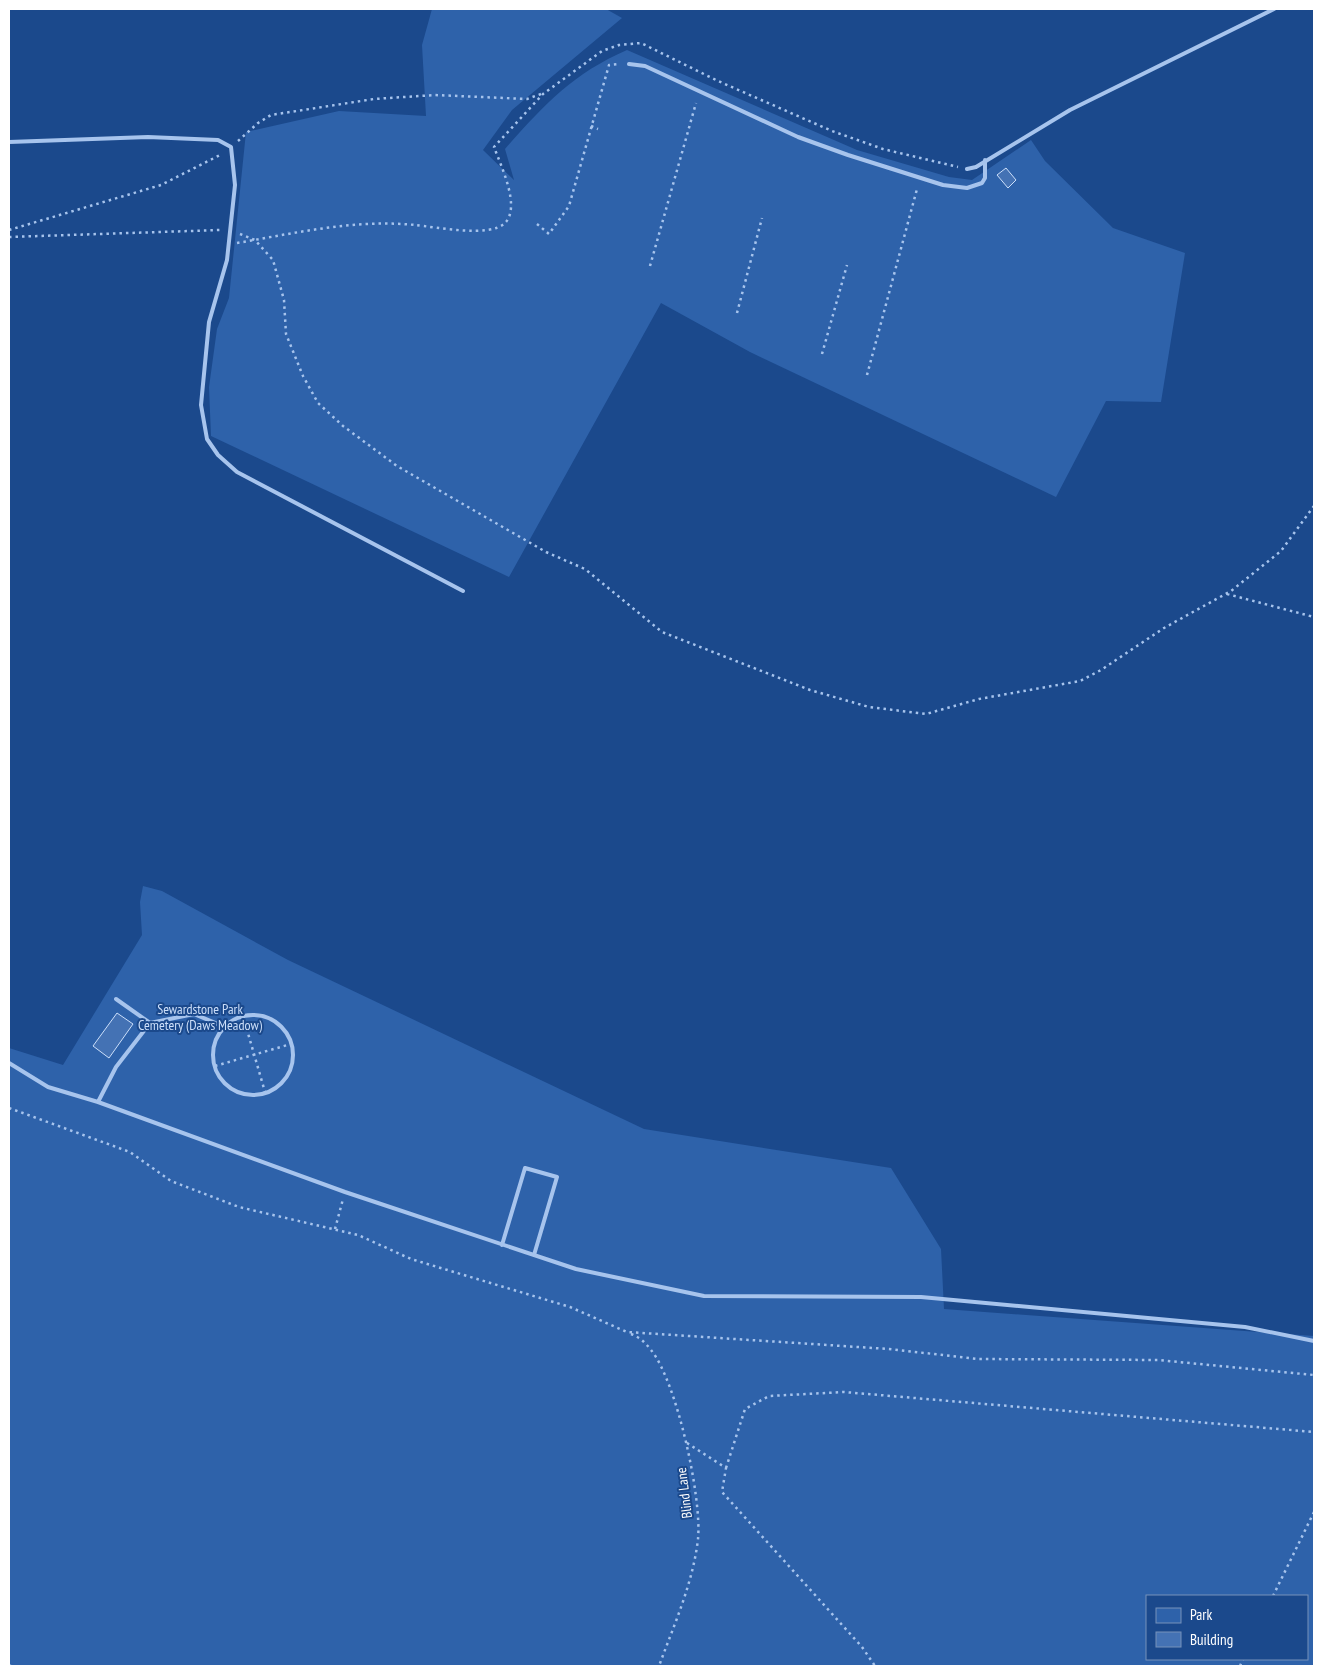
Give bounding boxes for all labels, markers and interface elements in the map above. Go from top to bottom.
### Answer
park label: Sewardstone Park Cemetery (Daws Meadow) [138,1000,263,1034]
street label: Blind Lane [672,1466,696,1520]
legend [1146,1595,1308,1660]
text: Park [1190,1605,1212,1624]
text: Building [1190,1630,1233,1649]

